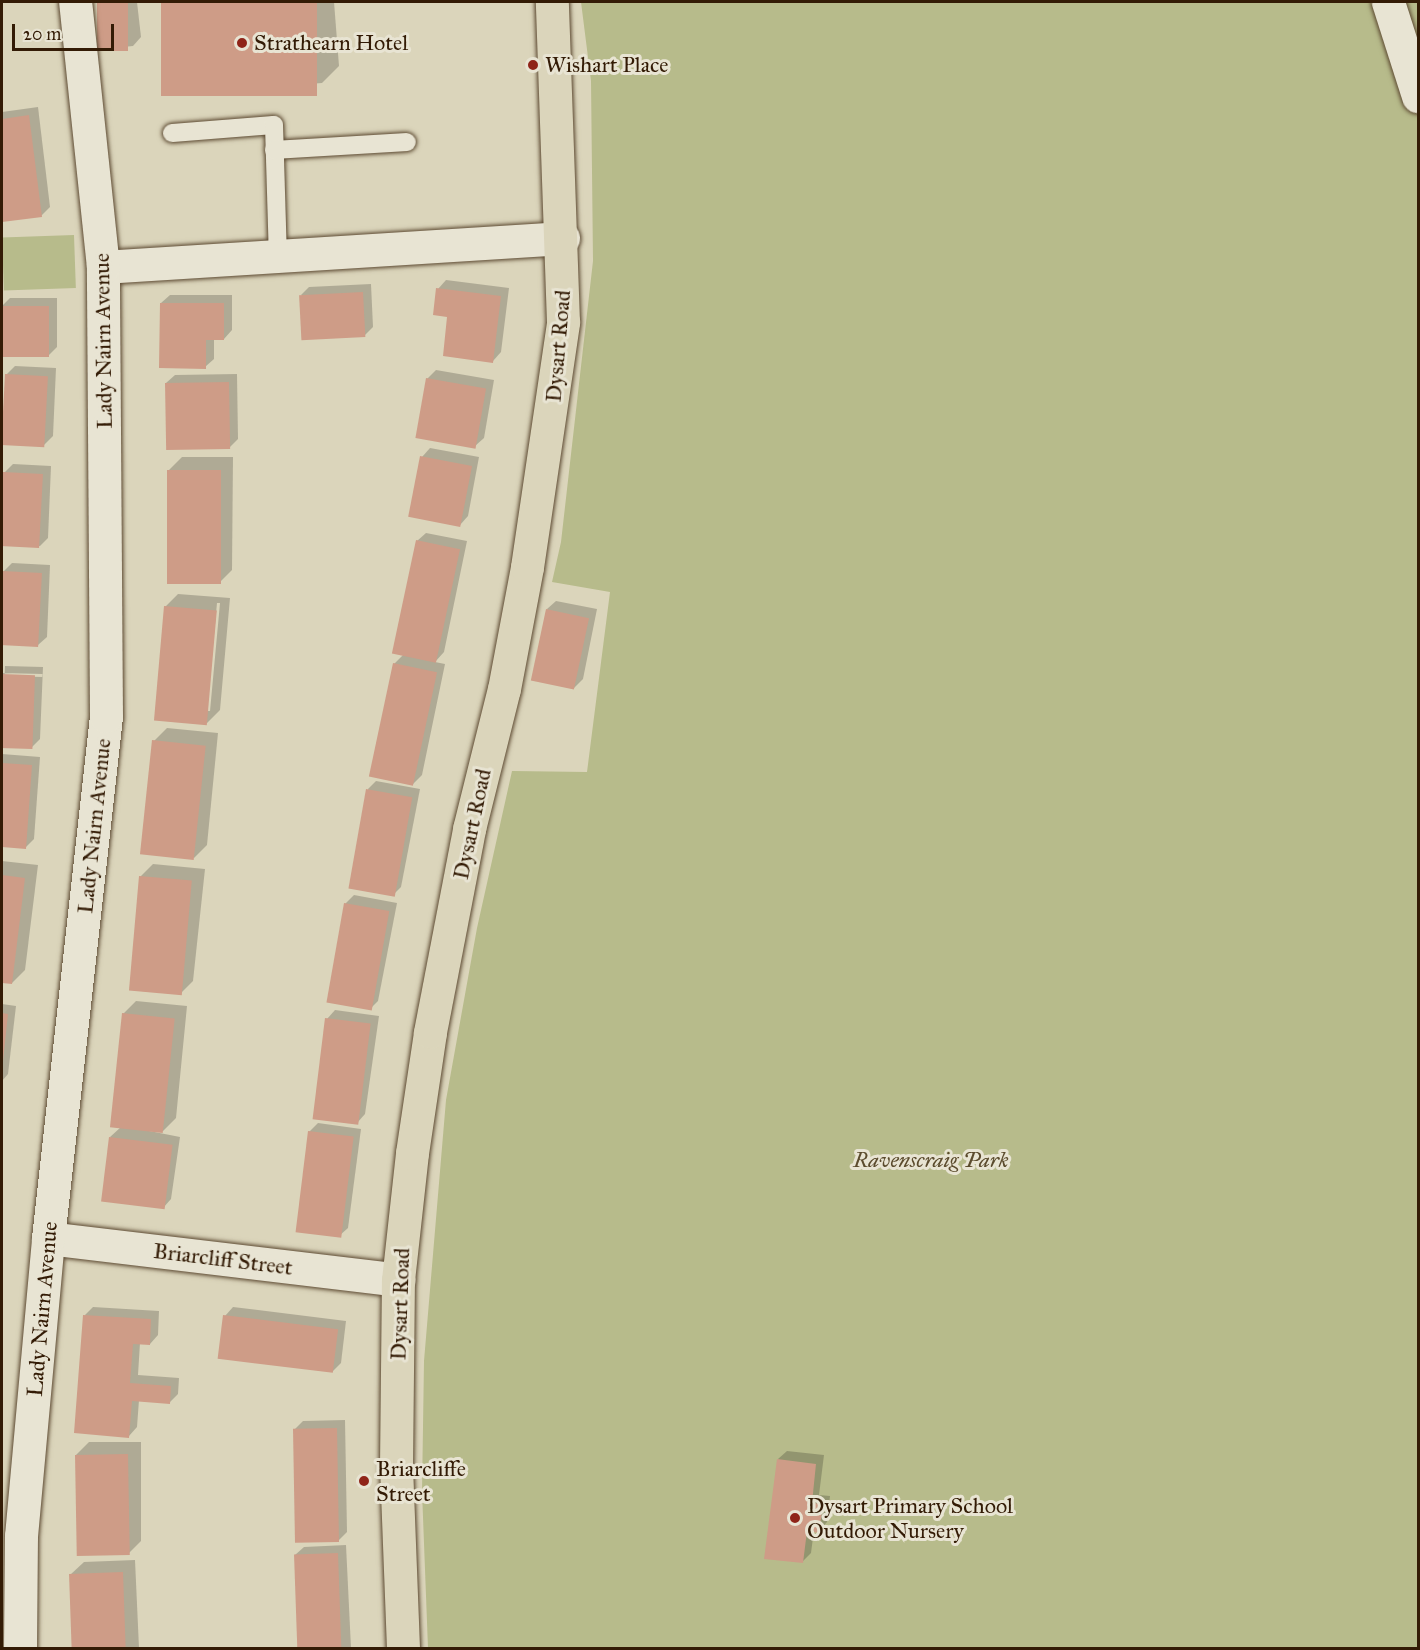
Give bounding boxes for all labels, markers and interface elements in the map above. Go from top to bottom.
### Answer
scale bar [15,12,117,50]
text: 20 m [23,23,61,45]
place label: Strathearn Hotel [254,30,408,56]
marker: Strathearn Hotel [235,36,249,50]
place label: Wishart Place [545,52,669,78]
marker: Wishart Place [526,58,540,72]
street label: Lady Nairn Avenue [88,253,118,429]
street label: Dysart Road [540,289,576,403]
street label: Lady Nairn Avenue [72,737,116,915]
street label: Dysart Road [447,766,497,882]
park label: Ravenscraig Park [853,1147,1009,1173]
street label: Lady Nairn Avenue [21,1220,63,1398]
street label: Briarcliff Street [152,1237,294,1281]
street label: Dysart Road [385,1247,415,1361]
place label: Briarcliffe Street [376,1455,466,1506]
marker: Briarcliffe Street [357,1474,371,1488]
place label: Dysart Primary School Outdoor Nursery [807,1492,1013,1544]
marker: Dysart Primary School Outdoor Nursery [788,1511,802,1525]

